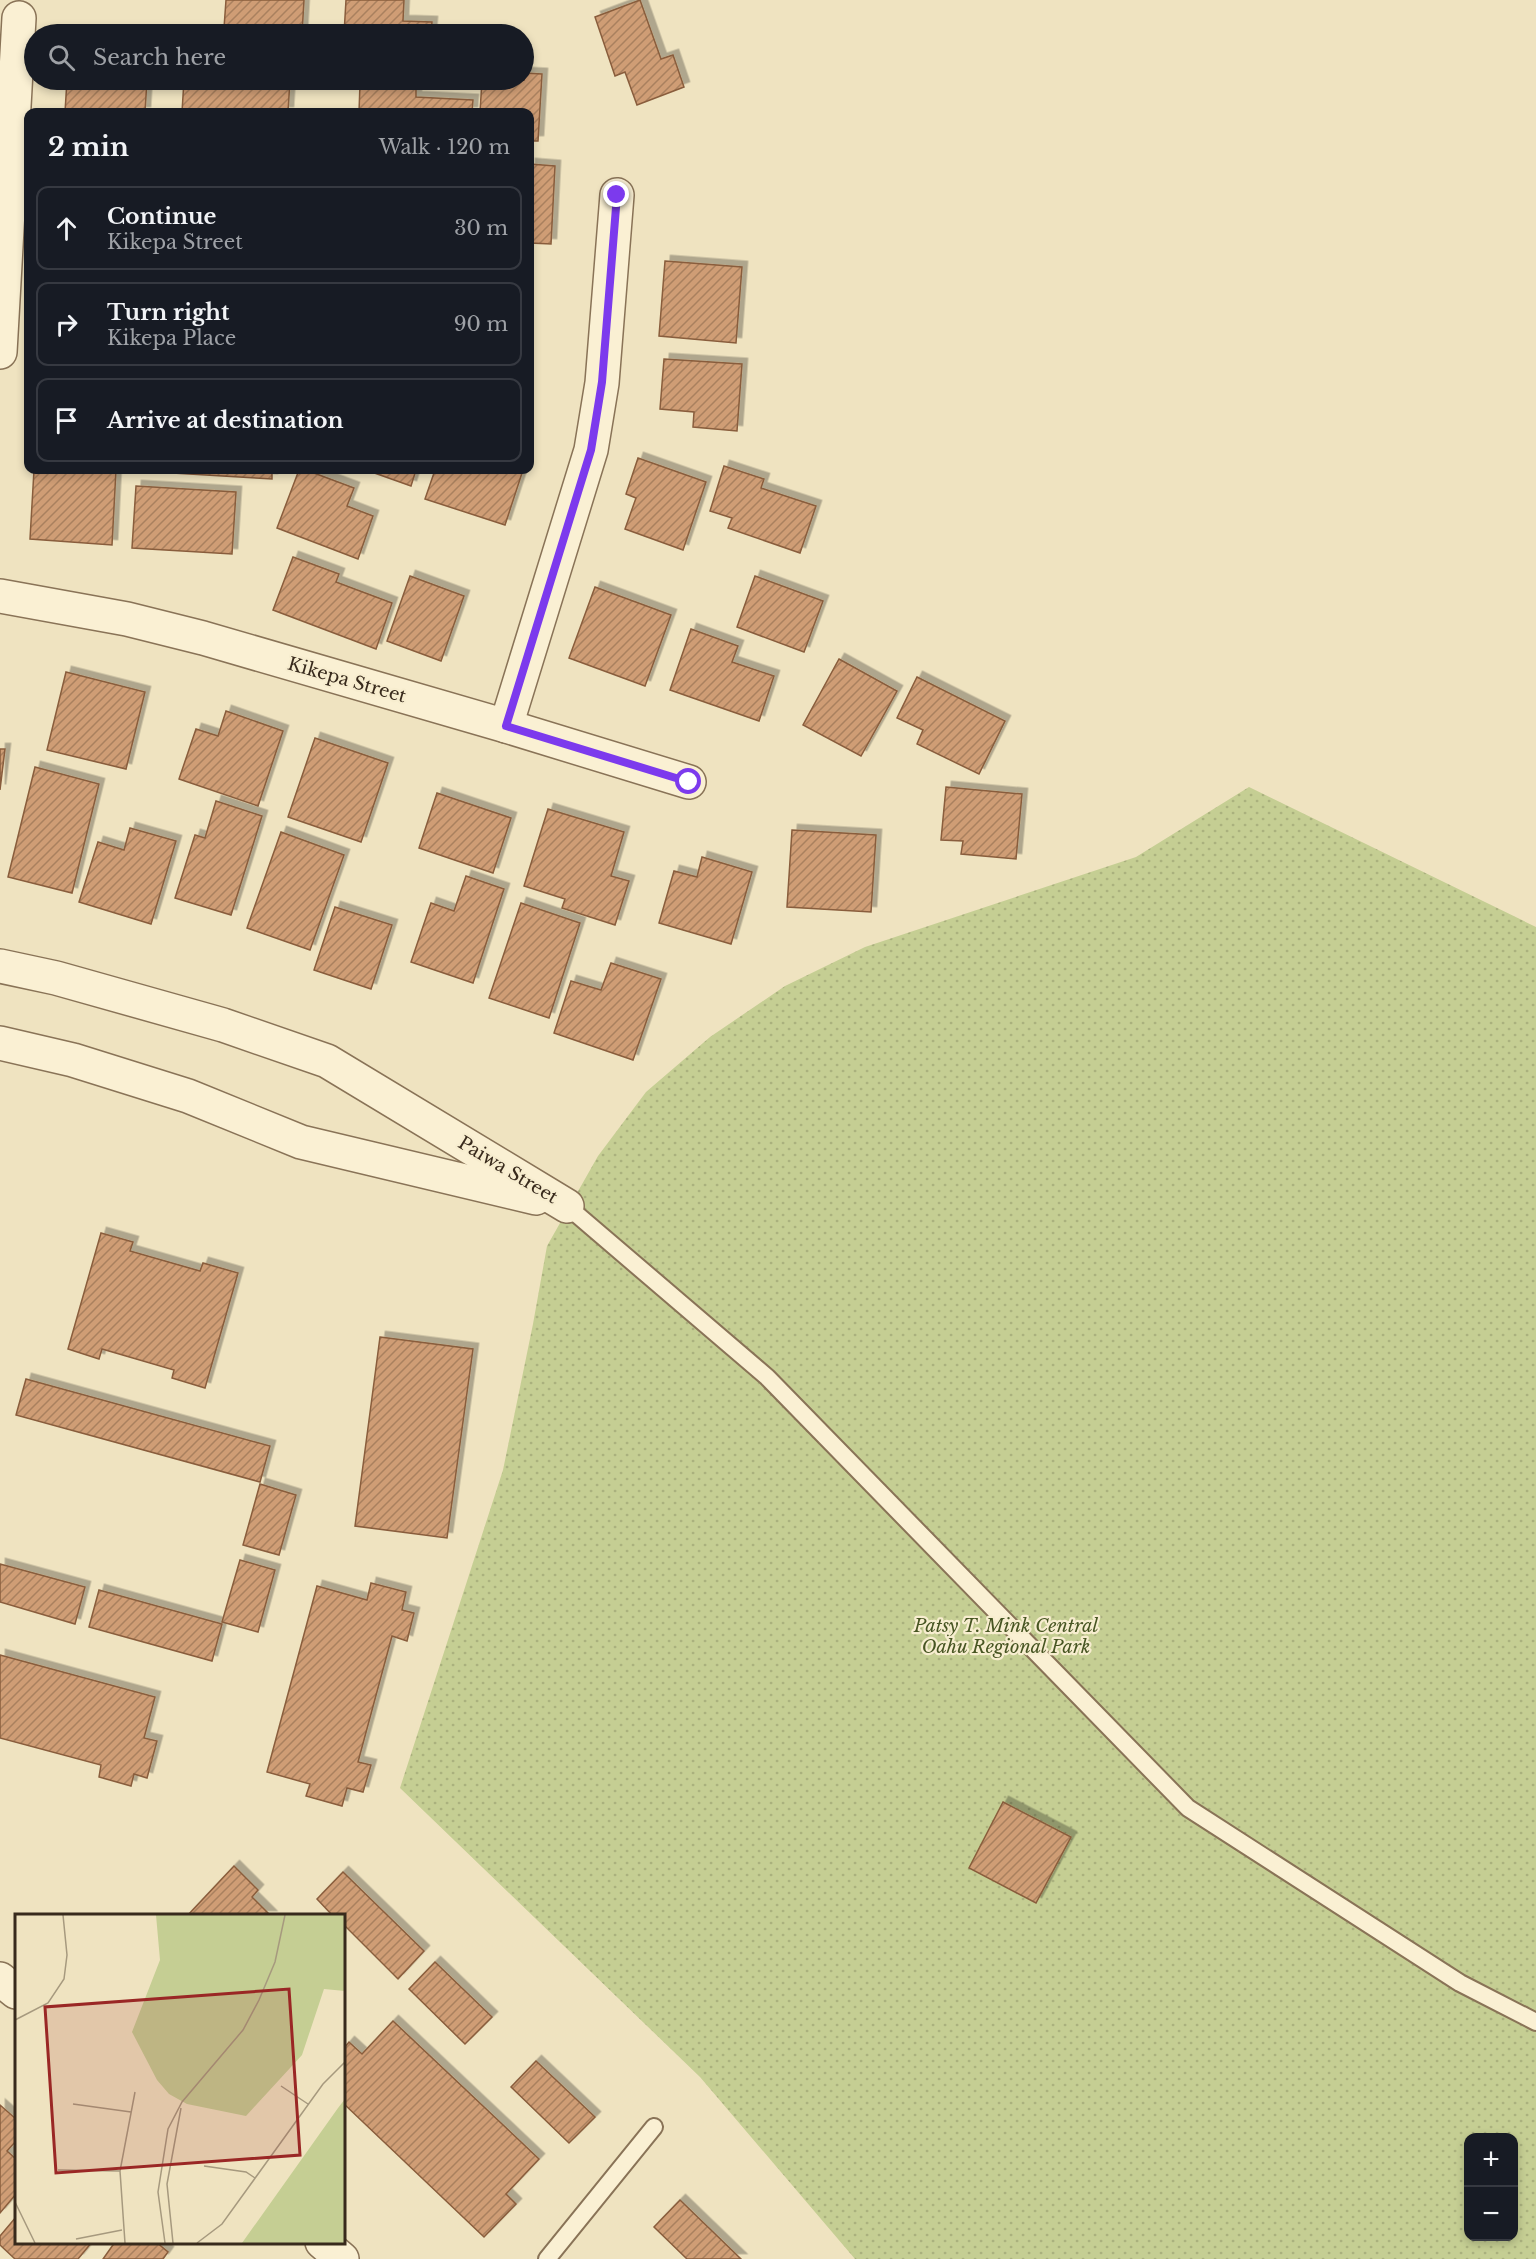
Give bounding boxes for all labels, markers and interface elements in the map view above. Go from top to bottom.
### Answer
search box [24,24,534,90]
icon: search [45,41,78,74]
text: Search here [93,44,226,71]
text: 2 min [48,131,129,163]
text: Walk · 120 m [379,135,510,159]
route end [603,181,629,207]
text: Continue [107,203,216,230]
icon: ahead [50,212,83,245]
text: 30 m [454,216,508,240]
text: Kikepa Street [107,230,243,254]
text: Turn right [107,299,229,326]
icon: right [50,308,83,341]
text: 90 m [454,312,508,336]
text: Kikepa Place [107,326,236,350]
icon: arrive [50,404,83,437]
text: Arrive at destination [107,407,344,434]
street label: Kikepa Street [285,653,409,707]
route start [675,768,701,794]
street label: Paiwa Street [454,1132,562,1208]
park label: Patsy T. Mink Central Oahu Regional Park [913,1615,1099,1658]
inset map [15,1914,345,2244]
map controls [1464,2133,1518,2241]
button: + [1464,2133,1518,2187]
button: − [1464,2187,1518,2241]

